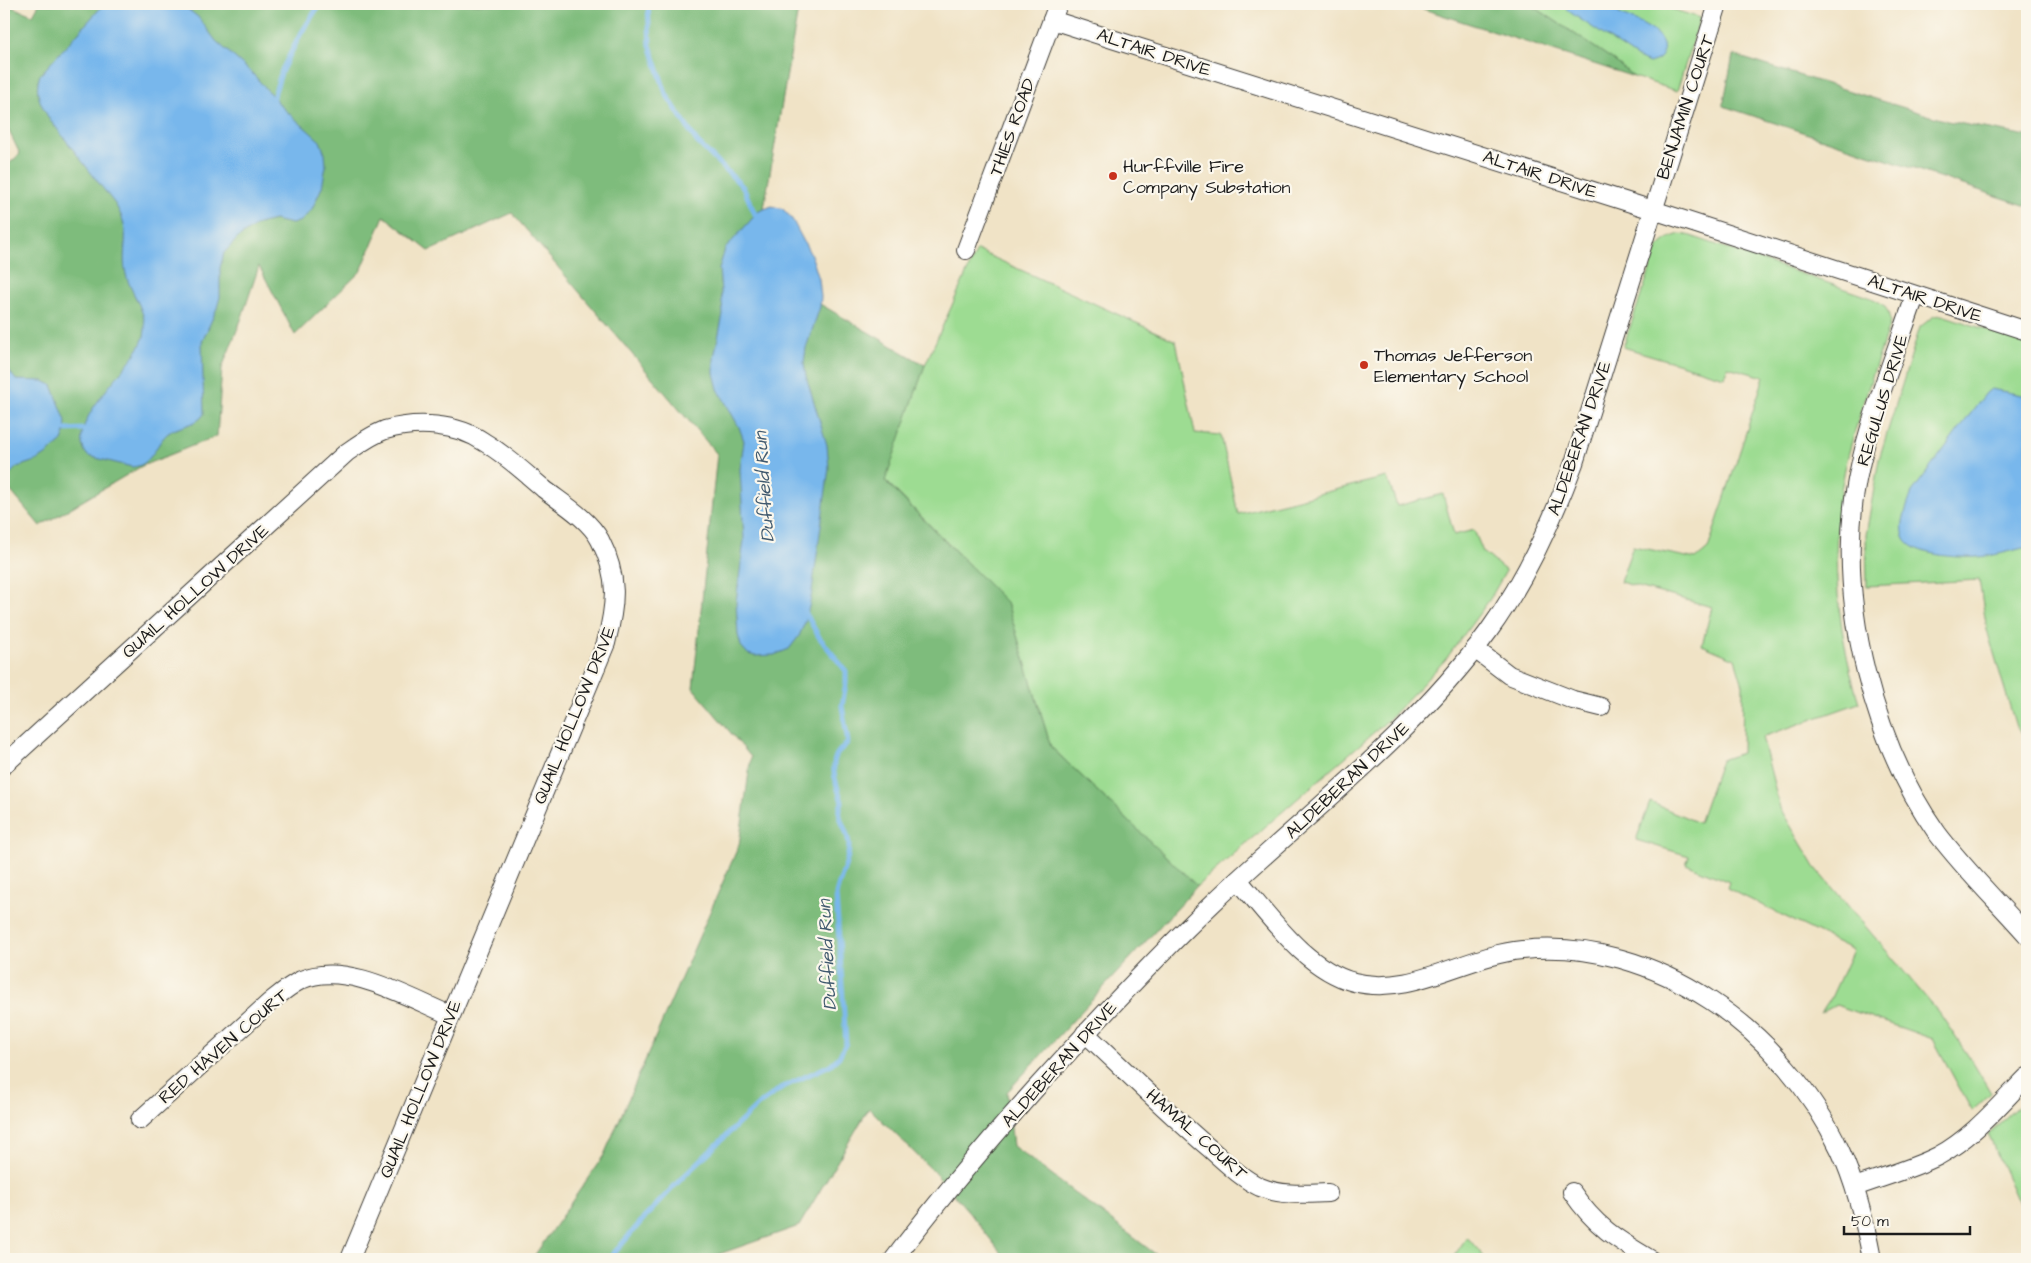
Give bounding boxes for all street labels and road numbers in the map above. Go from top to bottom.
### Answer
street label: ALTAIR DRIVE [1094,22,1214,83]
street label: BENJAMIN COURT [1650,31,1721,183]
street label: THIES ROAD [983,74,1042,180]
street label: ALTAIR DRIVE [1480,144,1600,205]
street label: ALTAIR DRIVE [1865,268,1985,329]
street label: REGULUS DRIVE [1851,331,1914,469]
street label: ALDEBERAN DRIVE [1541,357,1618,519]
street label: QUAIL HOLLOW DRIVE [116,518,275,664]
street label: QUAIL HOLLOW DRIVE [527,622,622,808]
street label: ALDEBERAN DRIVE [1280,716,1415,845]
street label: RED HAVEN COURT [153,983,294,1110]
street label: QUAIL HOLLOW DRIVE [373,996,468,1182]
street label: ALDEBERAN DRIVE [996,996,1123,1133]
street label: HAMAL COURT [1140,1083,1254,1186]

